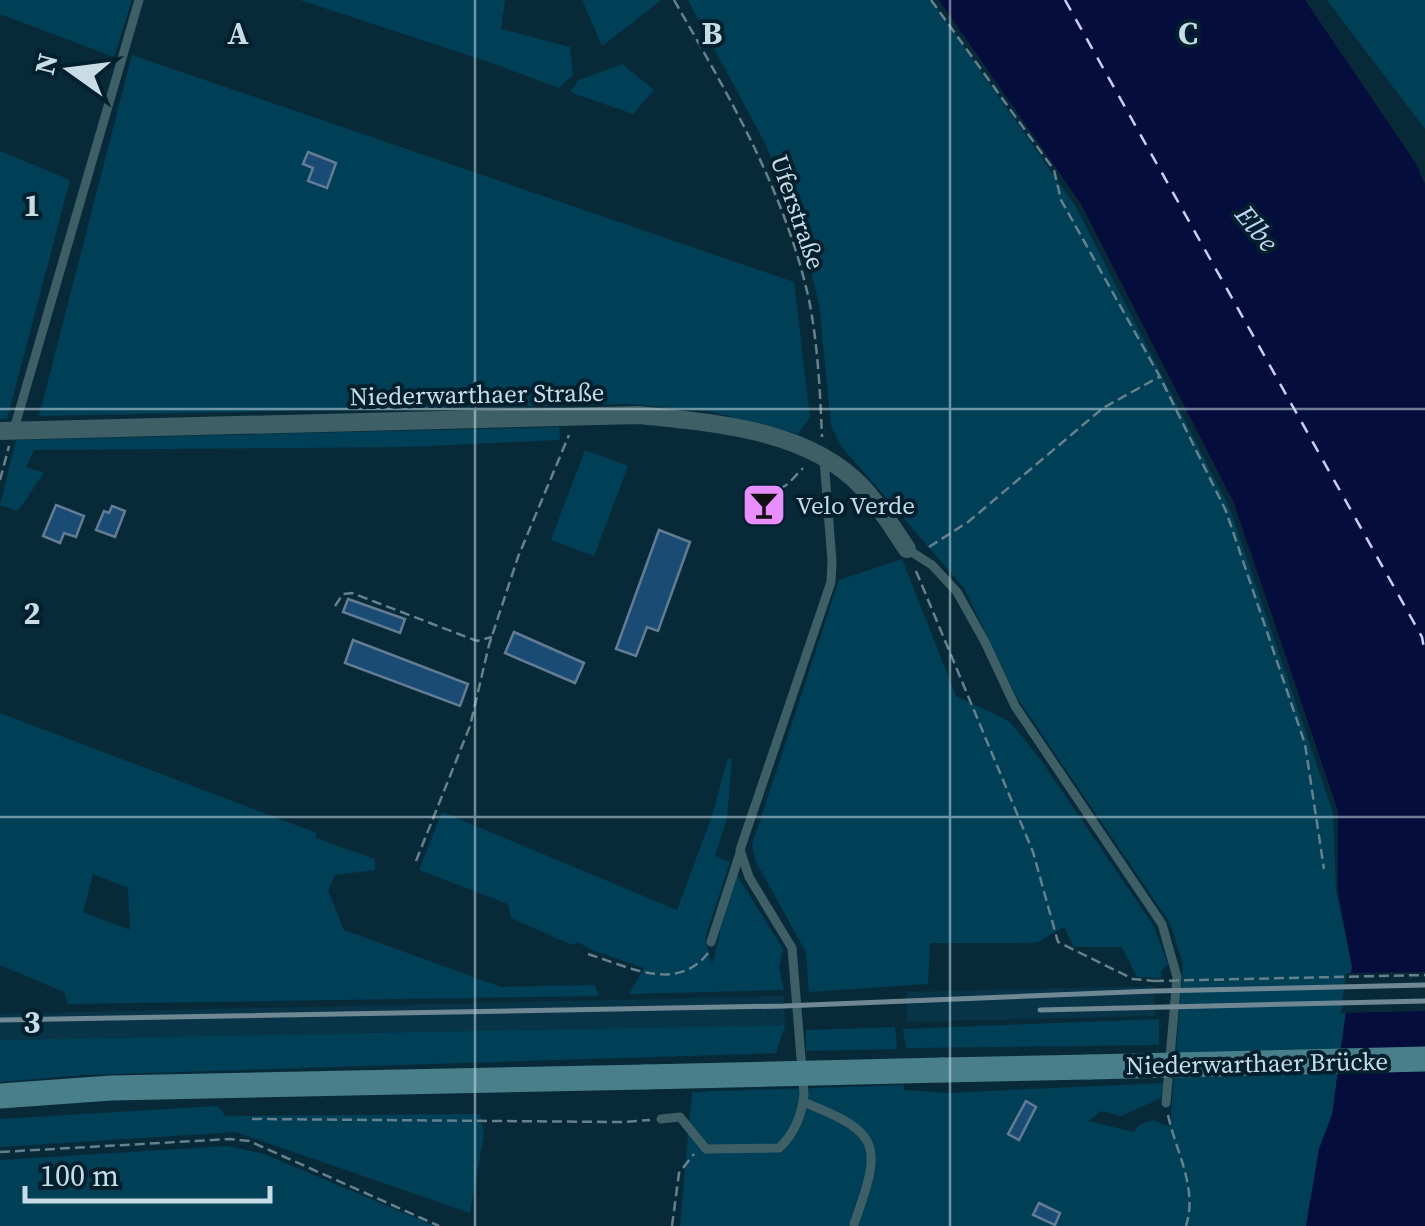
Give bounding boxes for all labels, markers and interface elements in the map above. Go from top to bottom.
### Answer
text: A [227,11,249,55]
text: B [702,11,723,55]
text: C [1178,11,1198,55]
north arrow [20,20,120,120]
text: N [25,49,67,78]
street label: Uferstraße [763,150,833,274]
text: 1 [23,183,41,227]
water label: Elbe [1226,196,1288,260]
street label: Niederwarthaer Straße [349,375,605,413]
bar icon: Velo Verde [741,482,787,528]
place label: Velo Verde [796,488,915,522]
text: 2 [23,591,41,635]
text: 3 [23,1000,41,1044]
street label: Niederwarthaer Brücke [1126,1044,1388,1082]
scale bar [25,1141,270,1203]
text: 100 m [40,1155,119,1196]

